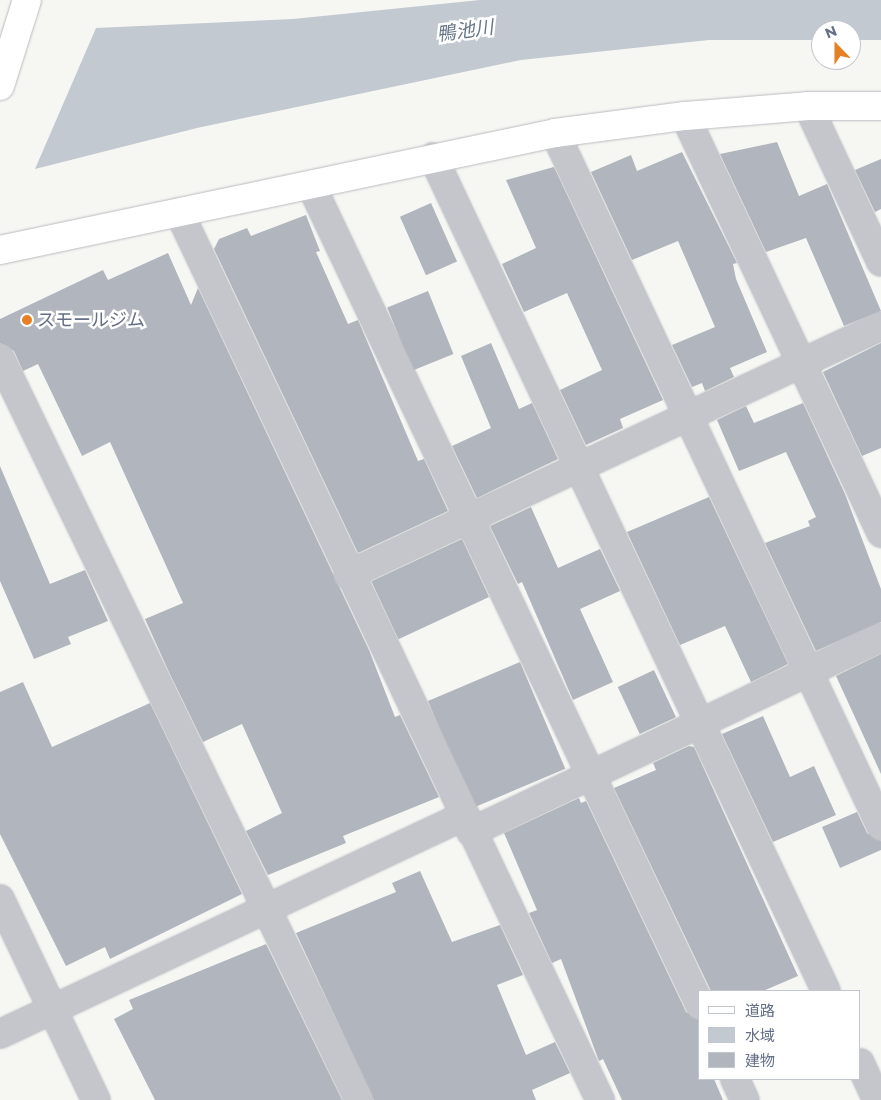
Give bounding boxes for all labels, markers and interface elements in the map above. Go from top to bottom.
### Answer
water label: 鴨池川 [435,16,495,46]
north arrow [811,20,861,70]
text: N [822,22,839,42]
place label: スモールジム [37,309,145,331]
marker: スモールジム [21,314,33,326]
legend [698,990,861,1080]
text: 道路 [745,1001,775,1020]
text: 水域 [745,1026,775,1045]
text: 建物 [745,1051,775,1070]

